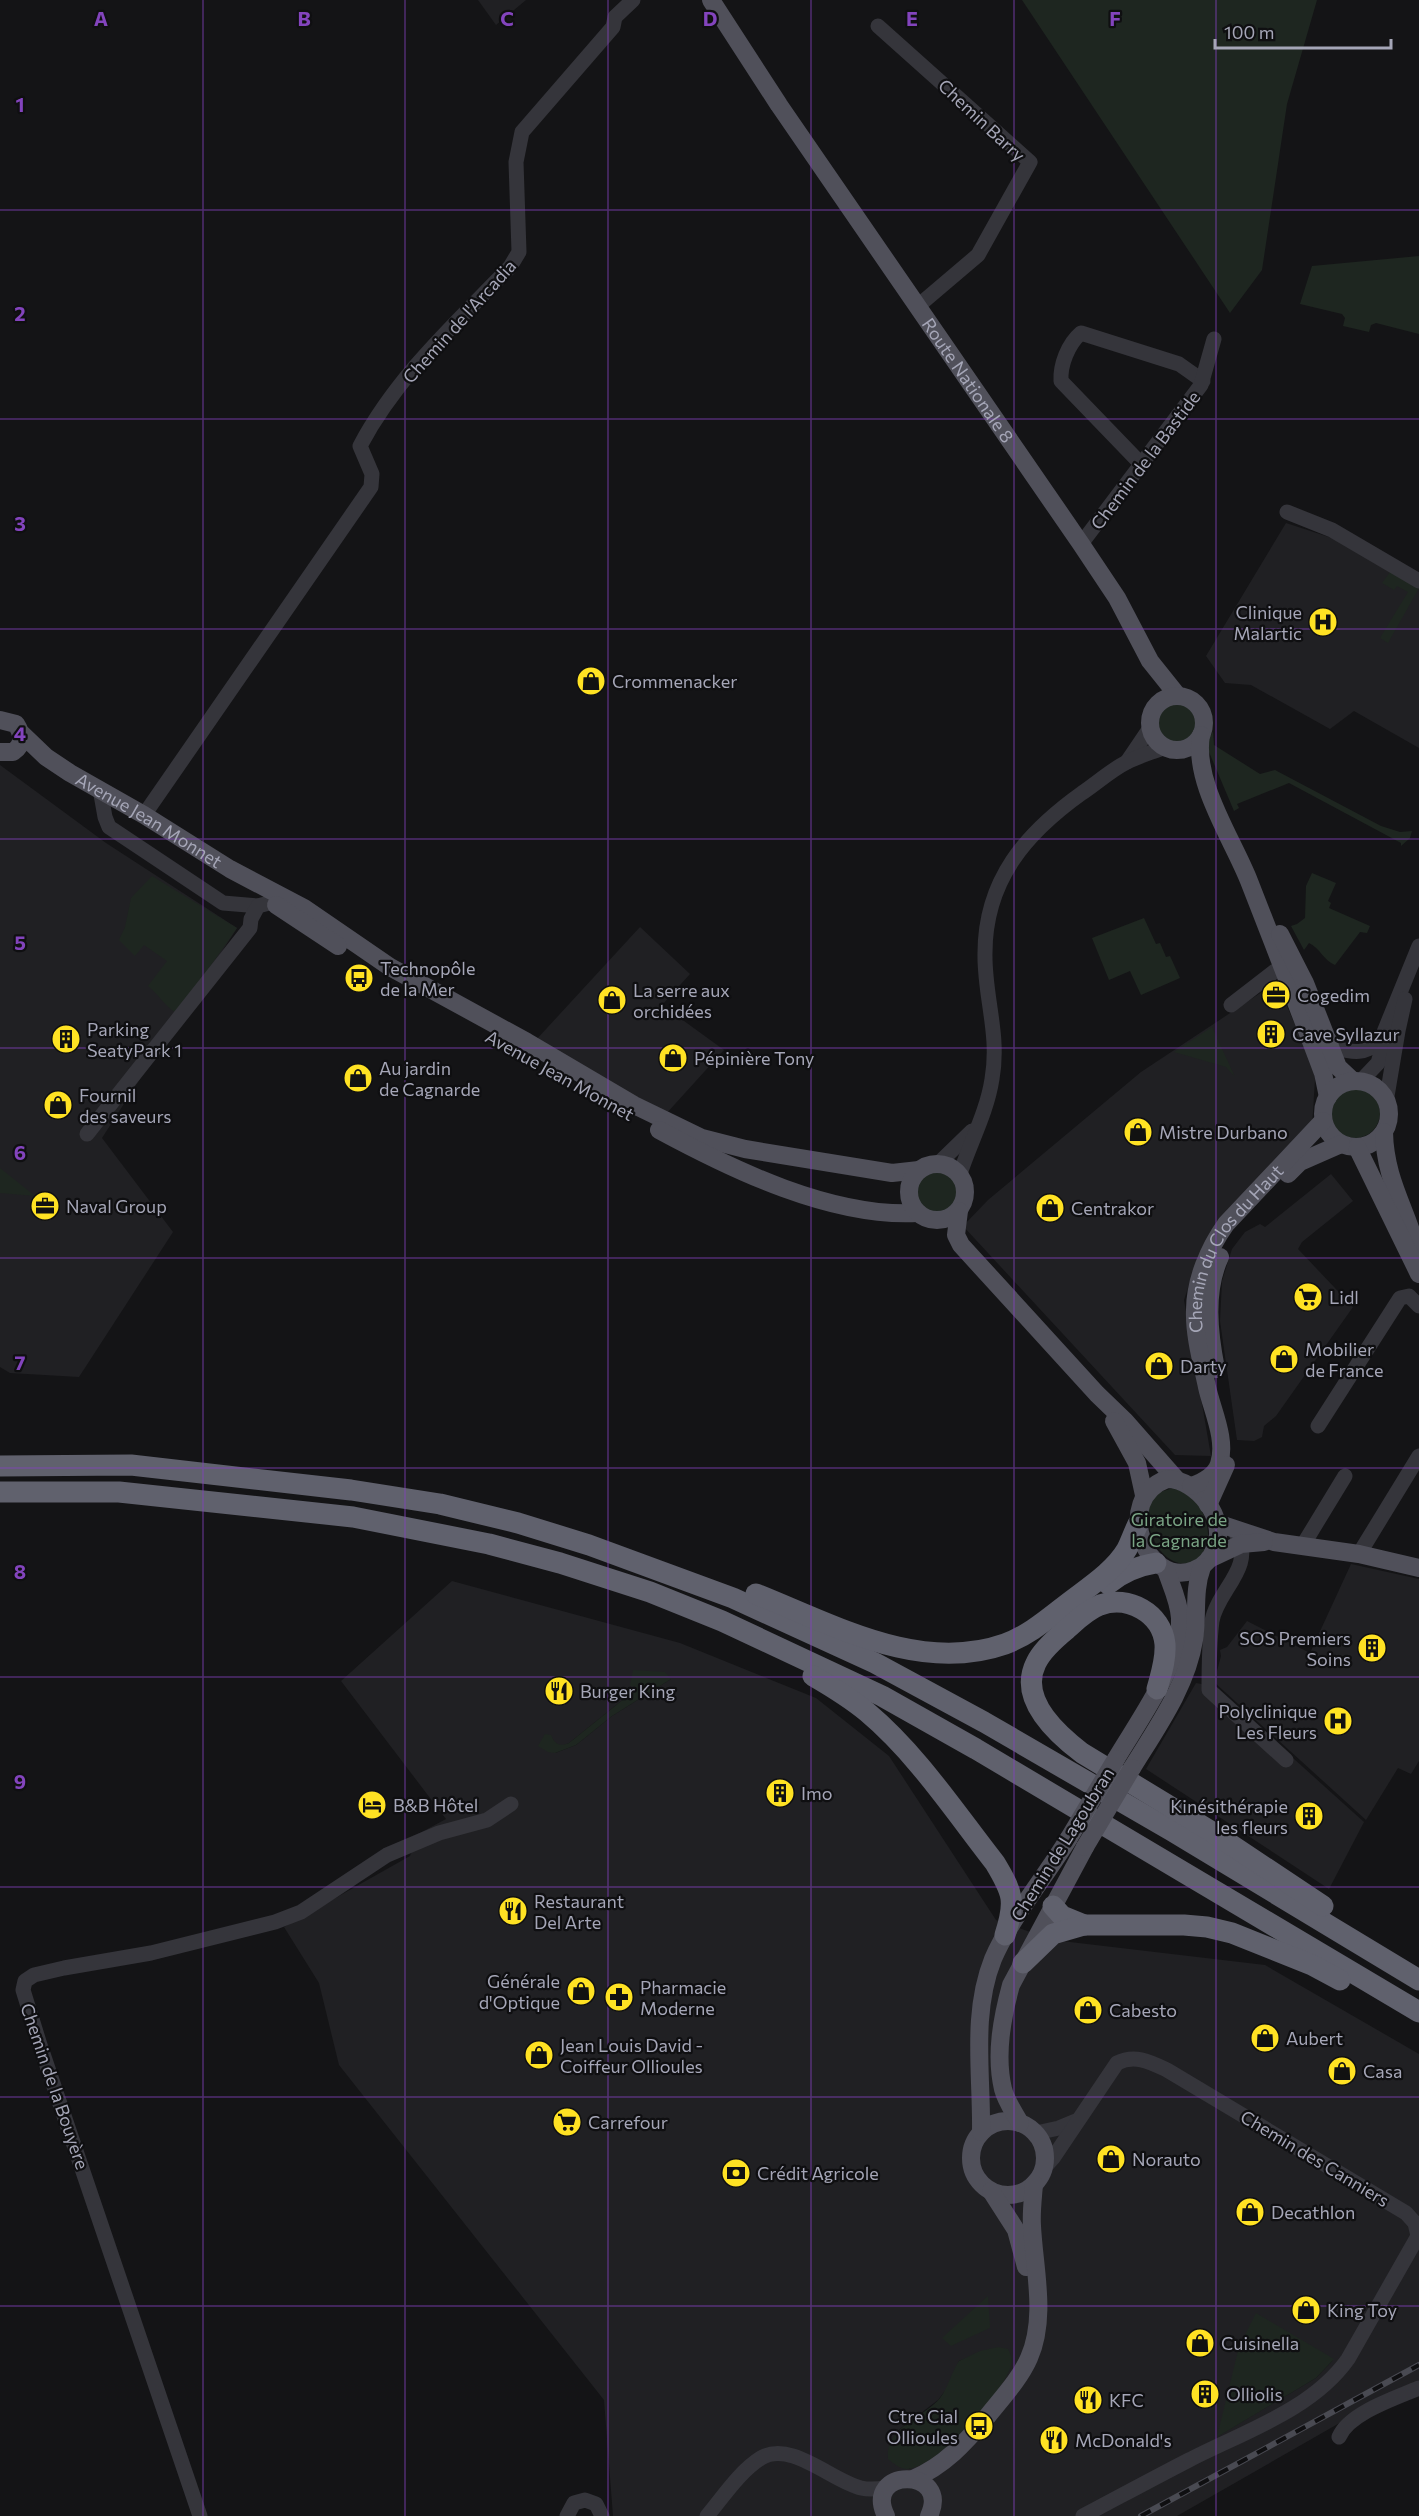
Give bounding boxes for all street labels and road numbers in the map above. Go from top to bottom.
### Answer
street label: Chemin Barry [934,74,1030,166]
street label: Chemin de l'Arcadia [398,255,520,387]
street label: Route Nationale 8 [918,313,1019,447]
street label: Chemin de la Bastide [1086,386,1204,534]
street label: Avenue Jean Monnet [72,768,226,872]
street label: Avenue Jean Monnet [482,1025,638,1125]
street label: Chemin du Clos du Haut [1184,1160,1288,1334]
street label: Chemin de Lagoubran [1006,1763,1118,1925]
street label: Chemin de la Bouyère [16,2000,94,2172]
street label: Chemin des Canniers [1237,2105,1393,2211]

